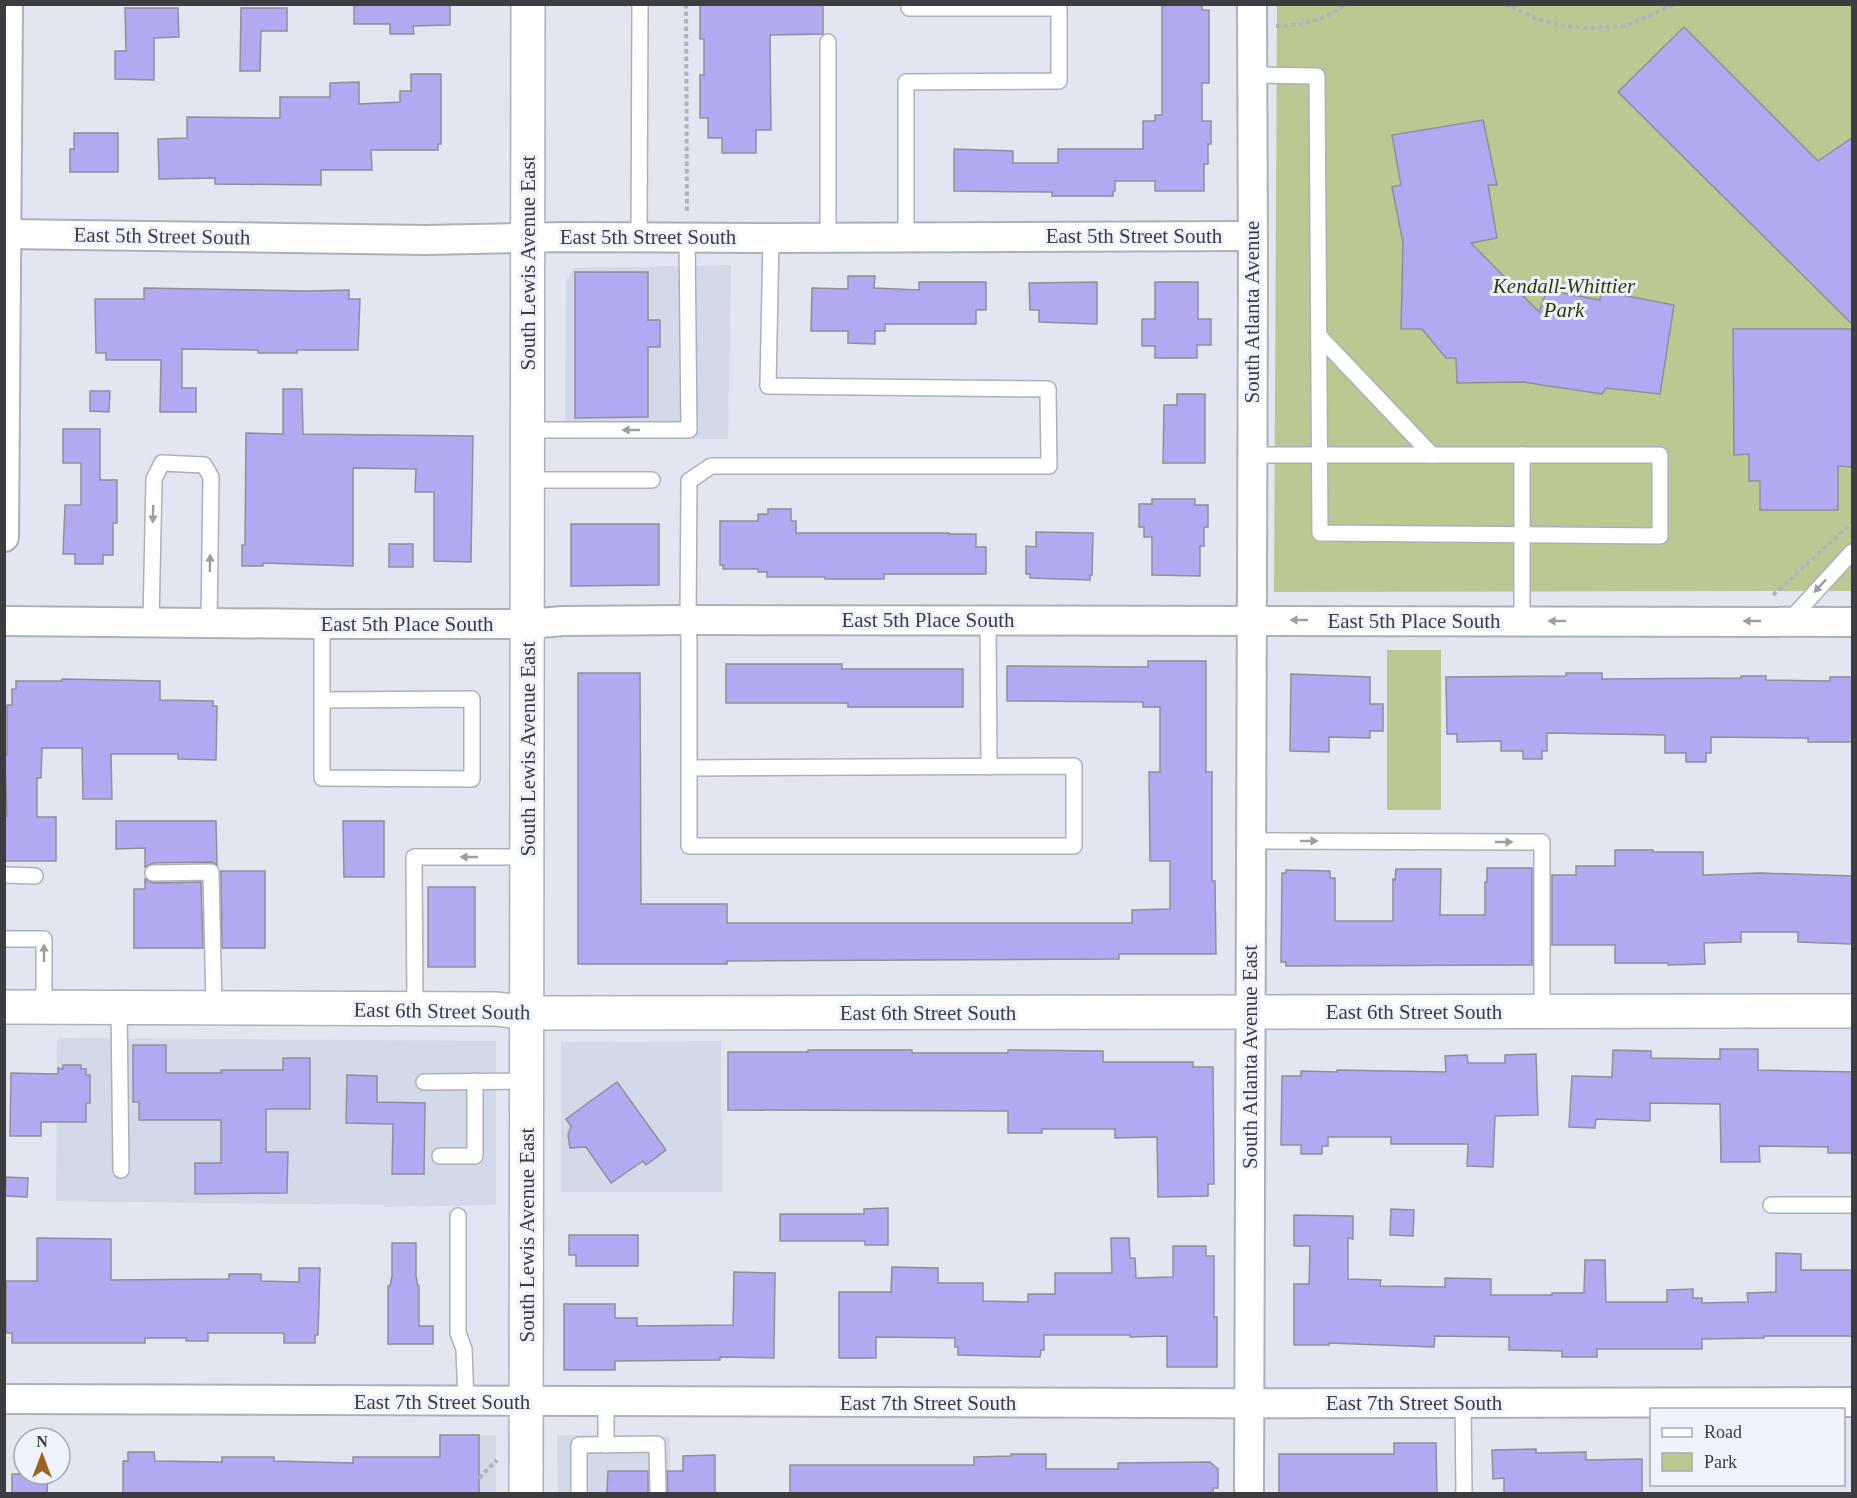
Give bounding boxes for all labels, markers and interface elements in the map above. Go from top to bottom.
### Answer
street label: South Lewis Avenue East [516,155,540,370]
street label: South Atlanta Avenue [1240,221,1264,403]
street label: East 5th Street South [73,222,251,250]
street label: East 5th Street South [1046,224,1223,248]
street label: East 5th Street South [560,225,737,249]
park label: Kendall-Whittier Park [1492,274,1636,322]
one-way arrow [621,425,640,435]
one-way arrow [149,505,158,524]
one-way arrow [205,554,215,573]
one-way arrow [1813,579,1827,594]
street label: East 5th Place South [841,608,1015,632]
street label: East 5th Place South [1327,609,1501,633]
street label: East 5th Place South [320,612,494,636]
one-way arrow [1290,615,1309,625]
one-way arrow [1548,616,1567,626]
one-way arrow [1743,616,1762,626]
street label: South Lewis Avenue East [516,641,540,856]
one-way arrow [1300,836,1319,846]
one-way arrow [1495,837,1514,847]
one-way arrow [459,852,478,862]
one-way arrow [39,944,49,963]
street label: South Atlanta Avenue East [1238,945,1262,1169]
street label: East 6th Street South [353,997,531,1025]
street label: East 6th Street South [1326,1000,1503,1024]
street label: East 6th Street South [840,1001,1017,1025]
street label: South Lewis Avenue East [515,1127,539,1342]
street label: East 7th Street South [354,1390,531,1414]
street label: East 7th Street South [840,1391,1017,1415]
street label: East 7th Street South [1326,1391,1503,1415]
legend [1650,1408,1845,1486]
text: Road [1704,1422,1742,1442]
north arrow [12,1426,72,1486]
text: N [36,1433,48,1450]
text: Park [1704,1452,1737,1472]

